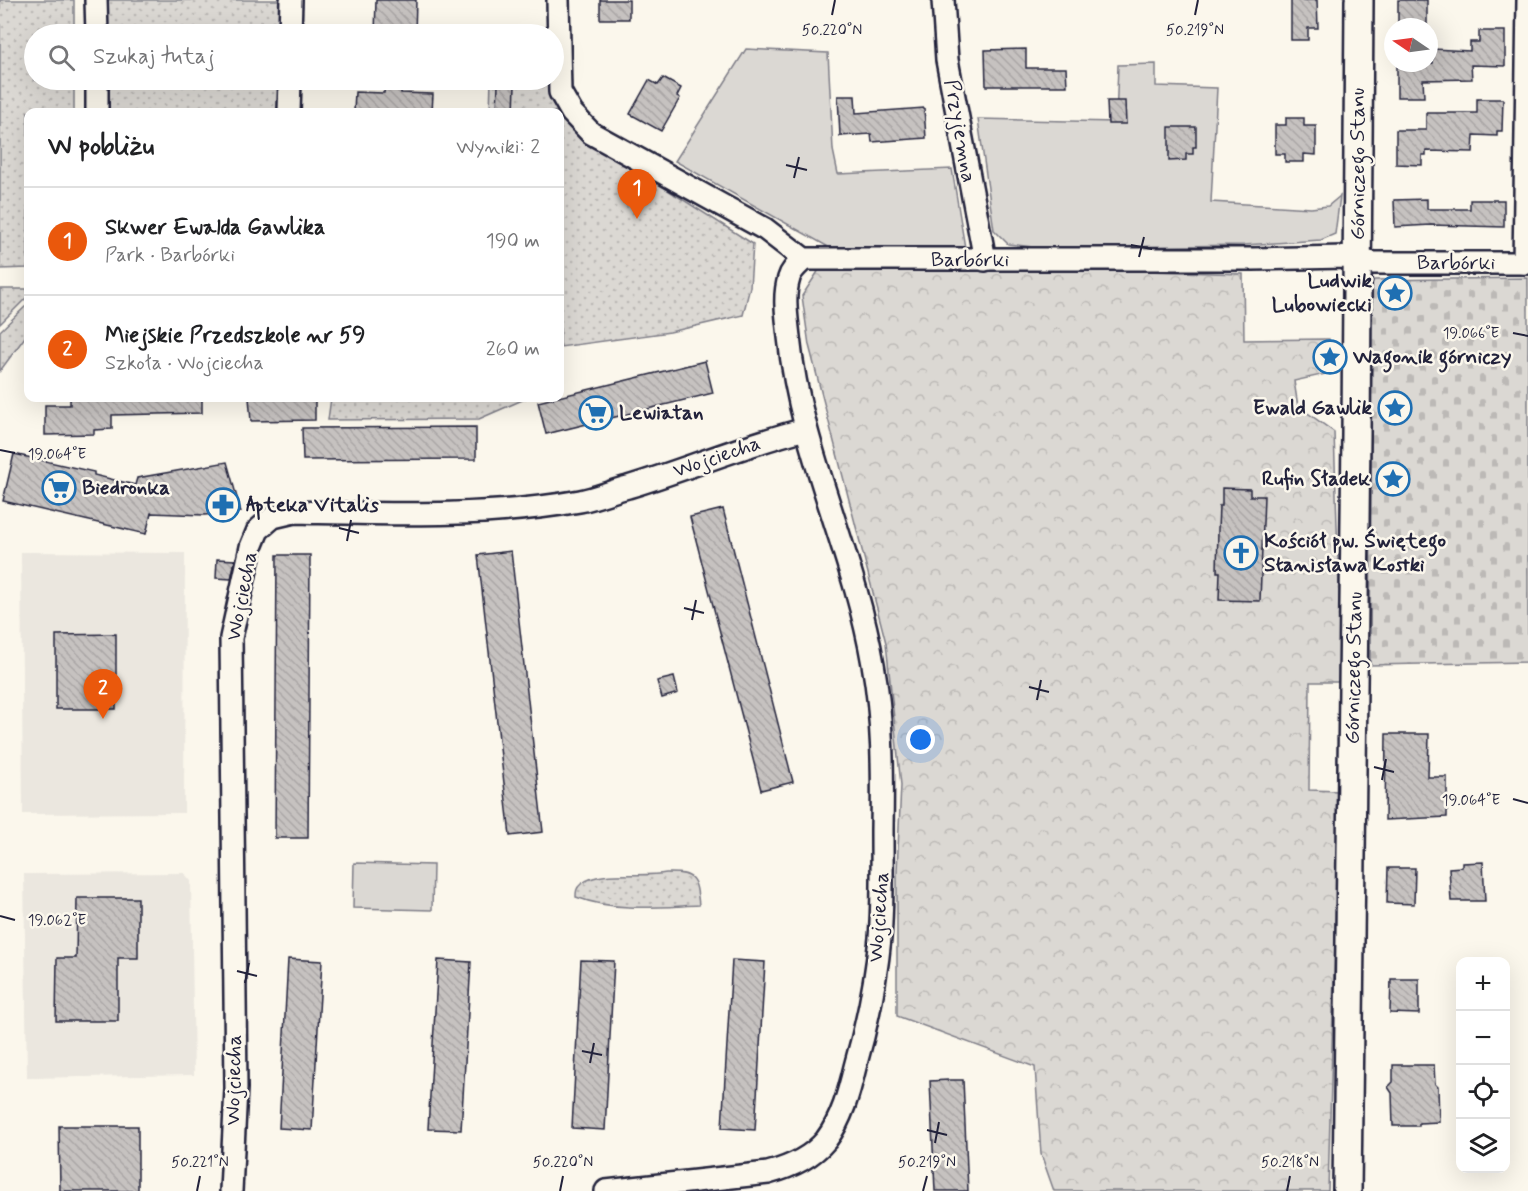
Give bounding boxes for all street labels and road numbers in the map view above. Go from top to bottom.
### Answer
street label: Przyjemna [937,77,983,185]
street label: Górniczego Stanu [1344,88,1374,240]
street label: Barbórki [931,246,1010,274]
street label: Barbórki [1417,249,1496,277]
street label: Wojciecha [670,429,764,485]
street label: Wojciecha [220,549,264,643]
street label: Górniczego Stanu [1339,591,1371,745]
street label: Wojciecha [862,871,896,963]
street label: Wojciecha [219,1034,249,1126]

